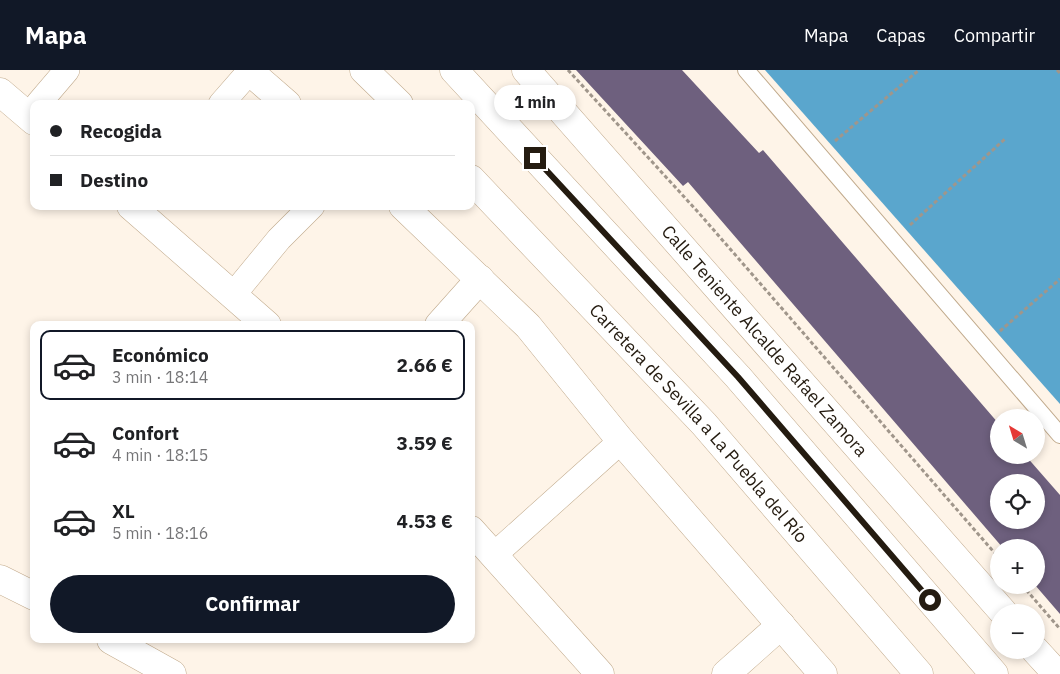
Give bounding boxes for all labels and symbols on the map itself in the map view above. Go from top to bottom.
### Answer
callout: 1 min [494,86,576,121]
route end [524,147,546,169]
street label: Calle Teniente Alcalde Rafael Zamora [657,220,873,462]
street label: Carretera de Sevilla a La Puebla del Río [585,299,813,547]
north arrow [990,409,1045,464]
route start [919,589,941,611]

